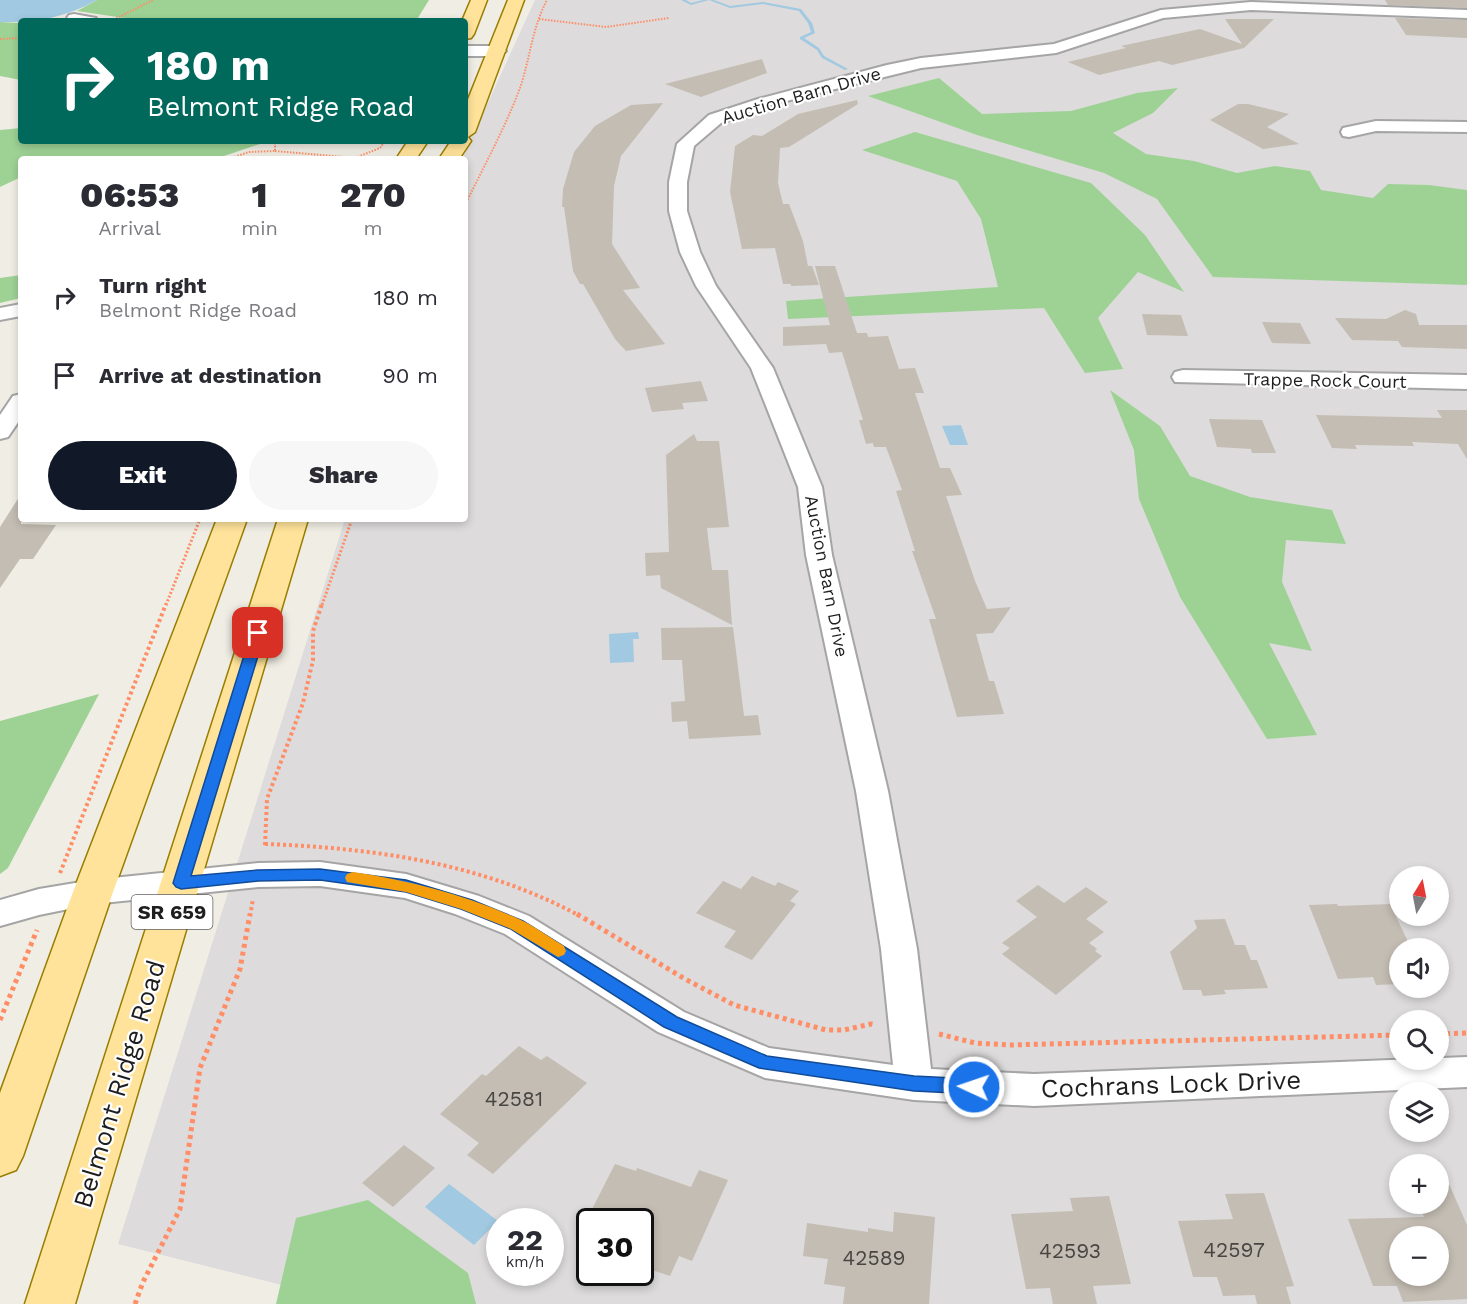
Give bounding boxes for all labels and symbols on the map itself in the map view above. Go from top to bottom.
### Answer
street label: Auction Barn Drive [719,62,883,128]
street label: Trappe Rock Court [1243,368,1407,392]
street label: Auction Barn Drive [801,493,853,659]
pin [232,607,283,658]
north arrow [1389,866,1449,926]
road number: SR 659 [132,895,213,929]
street label: Belmont Ridge Road [67,956,171,1212]
position arrow [942,1055,1006,1119]
street label: Cochrans Lock Drive [1040,1064,1302,1104]
house number: 42581 [485,1086,543,1111]
speed limit sign: 30 [576,1208,654,1286]
house number: 42597 [1203,1237,1265,1262]
house number: 42593 [1039,1238,1101,1263]
house number: 42589 [842,1245,906,1270]

